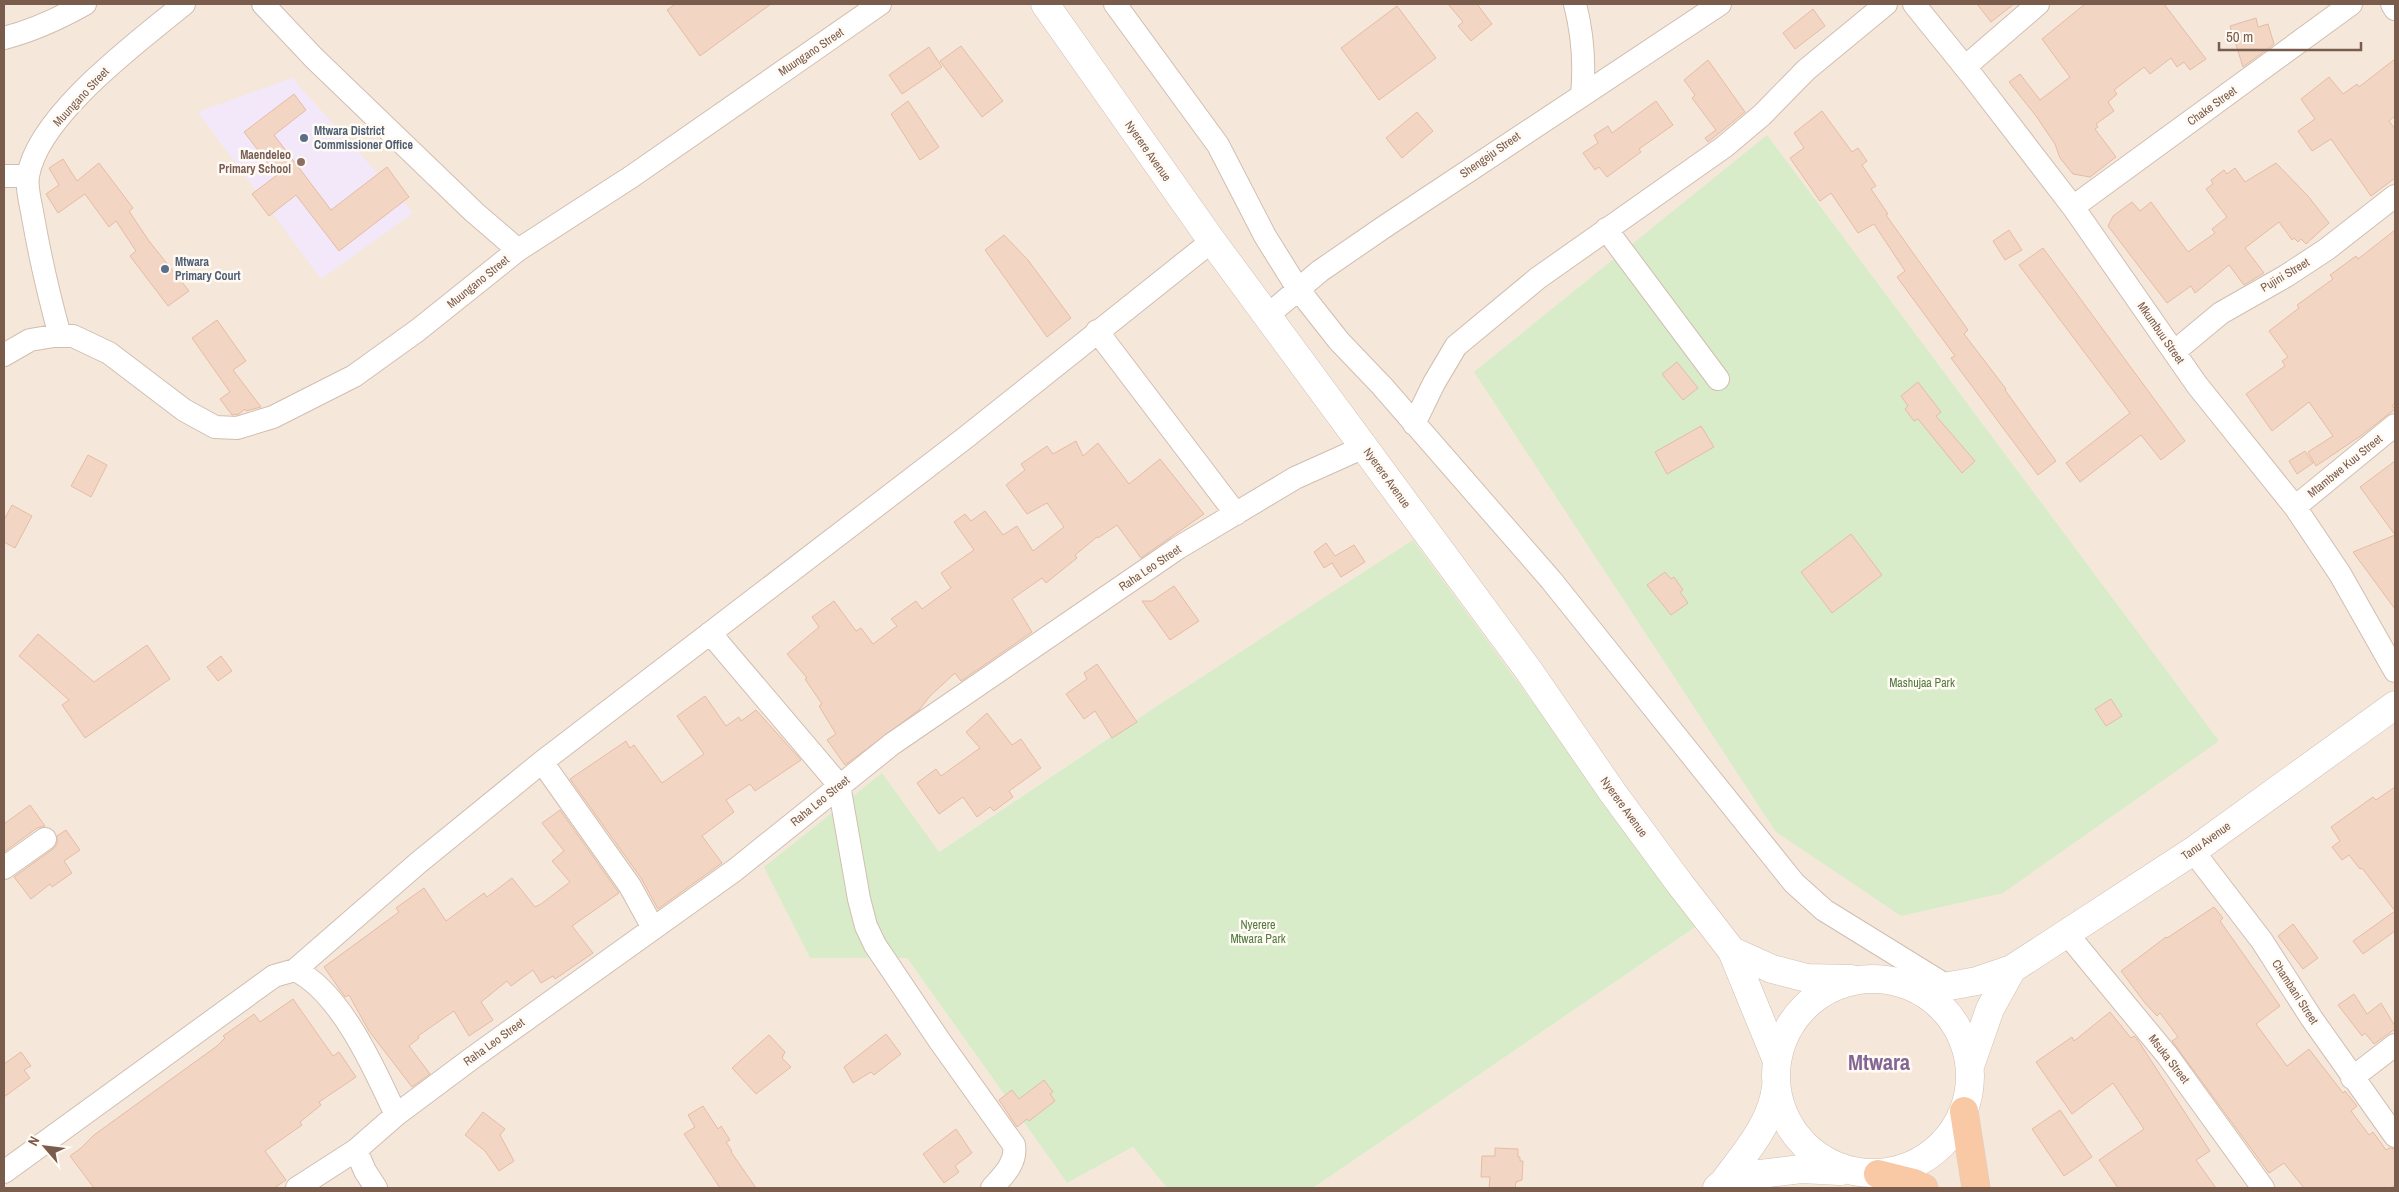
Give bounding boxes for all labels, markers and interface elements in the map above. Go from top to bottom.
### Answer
scale bar [2219,20,2362,52]
street label: Muungano Street [775,24,847,80]
text: 50 m [2226,26,2253,47]
street label: Muungano Street [49,64,113,130]
street label: Chake Street [2184,82,2240,129]
street label: Nyerere Avenue [1121,118,1175,184]
place label: Mtwara District Commissioner Office [314,123,414,153]
street label: Shengeju Street [1457,128,1524,182]
marker: Mtwara District Commissioner Office [298,132,310,144]
place label: Maendeleo Primary School [219,147,291,177]
marker: Maendeleo Primary School [295,156,307,168]
street label: Muungano Street [444,252,513,312]
place label: Mtwara Primary Court [175,254,241,284]
street label: Pujini Street [2258,254,2313,296]
marker: Mtwara Primary Court [159,263,171,275]
street label: Mkumbuu Street [2134,299,2188,367]
street label: Mtambwe Kuu Street [2304,431,2386,501]
street label: Nyerere Avenue [1360,445,1414,511]
street label: Raha Leo Street [1116,541,1184,595]
park label: Mashujaa Park [1889,675,1955,691]
street label: Raha Leo Street [787,772,853,830]
street label: Nyerere Avenue [1597,774,1651,840]
street label: Tanu Avenue [2178,818,2234,864]
park label: Nyerere Mtwara Park [1230,917,1286,947]
street label: Chambani Street [2268,956,2322,1028]
street label: Raha Leo Street [460,1014,528,1070]
street label: Msuka Street [2145,1031,2193,1087]
district label: Mtwara [1848,1047,1910,1077]
north arrow [20,1122,70,1172]
text: N [24,1133,43,1149]

